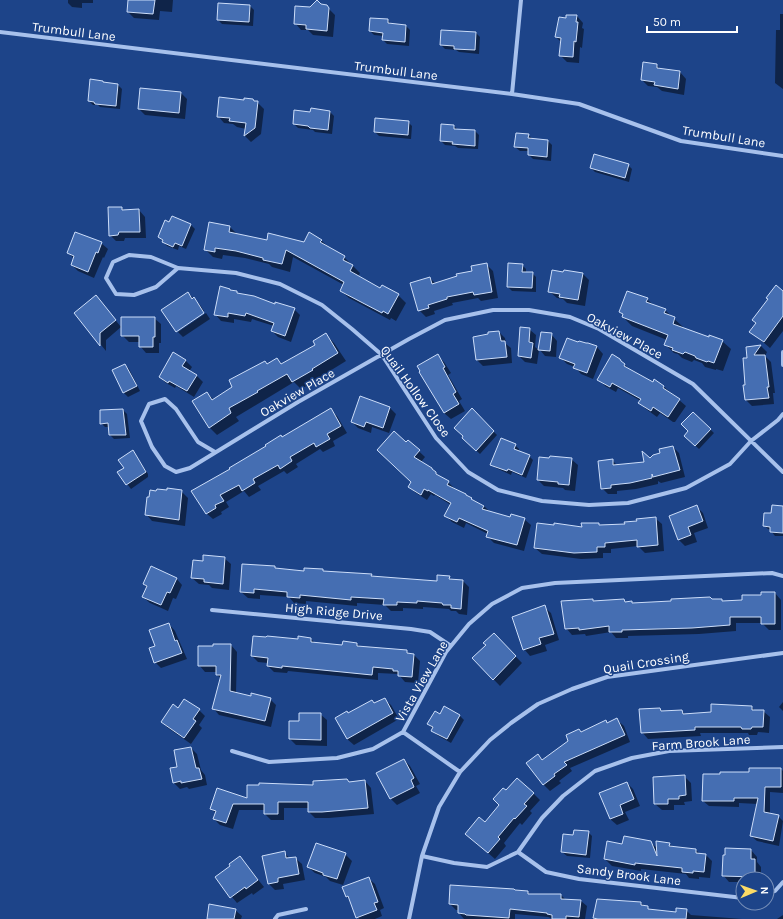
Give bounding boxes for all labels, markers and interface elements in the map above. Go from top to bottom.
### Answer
scale bar [647,8,737,34]
text: 50 m [653,15,681,29]
street label: Trumbull Lane [31,19,117,44]
street label: Trumbull Lane [353,58,439,83]
street label: Trumbull Lane [681,123,767,151]
street label: Oakview Place [584,309,666,362]
street label: Quail Hollow Close [377,343,454,440]
street label: Oakview Place [257,365,338,420]
street label: High Ridge Drive [285,600,384,623]
street label: Vista View Lane [392,638,451,725]
street label: Quail Crossing [602,648,691,677]
street label: Farm Brook Lane [651,732,751,753]
street label: Sandy Brook Lane [576,861,682,888]
north arrow [735,871,775,911]
text: N [758,886,771,895]

